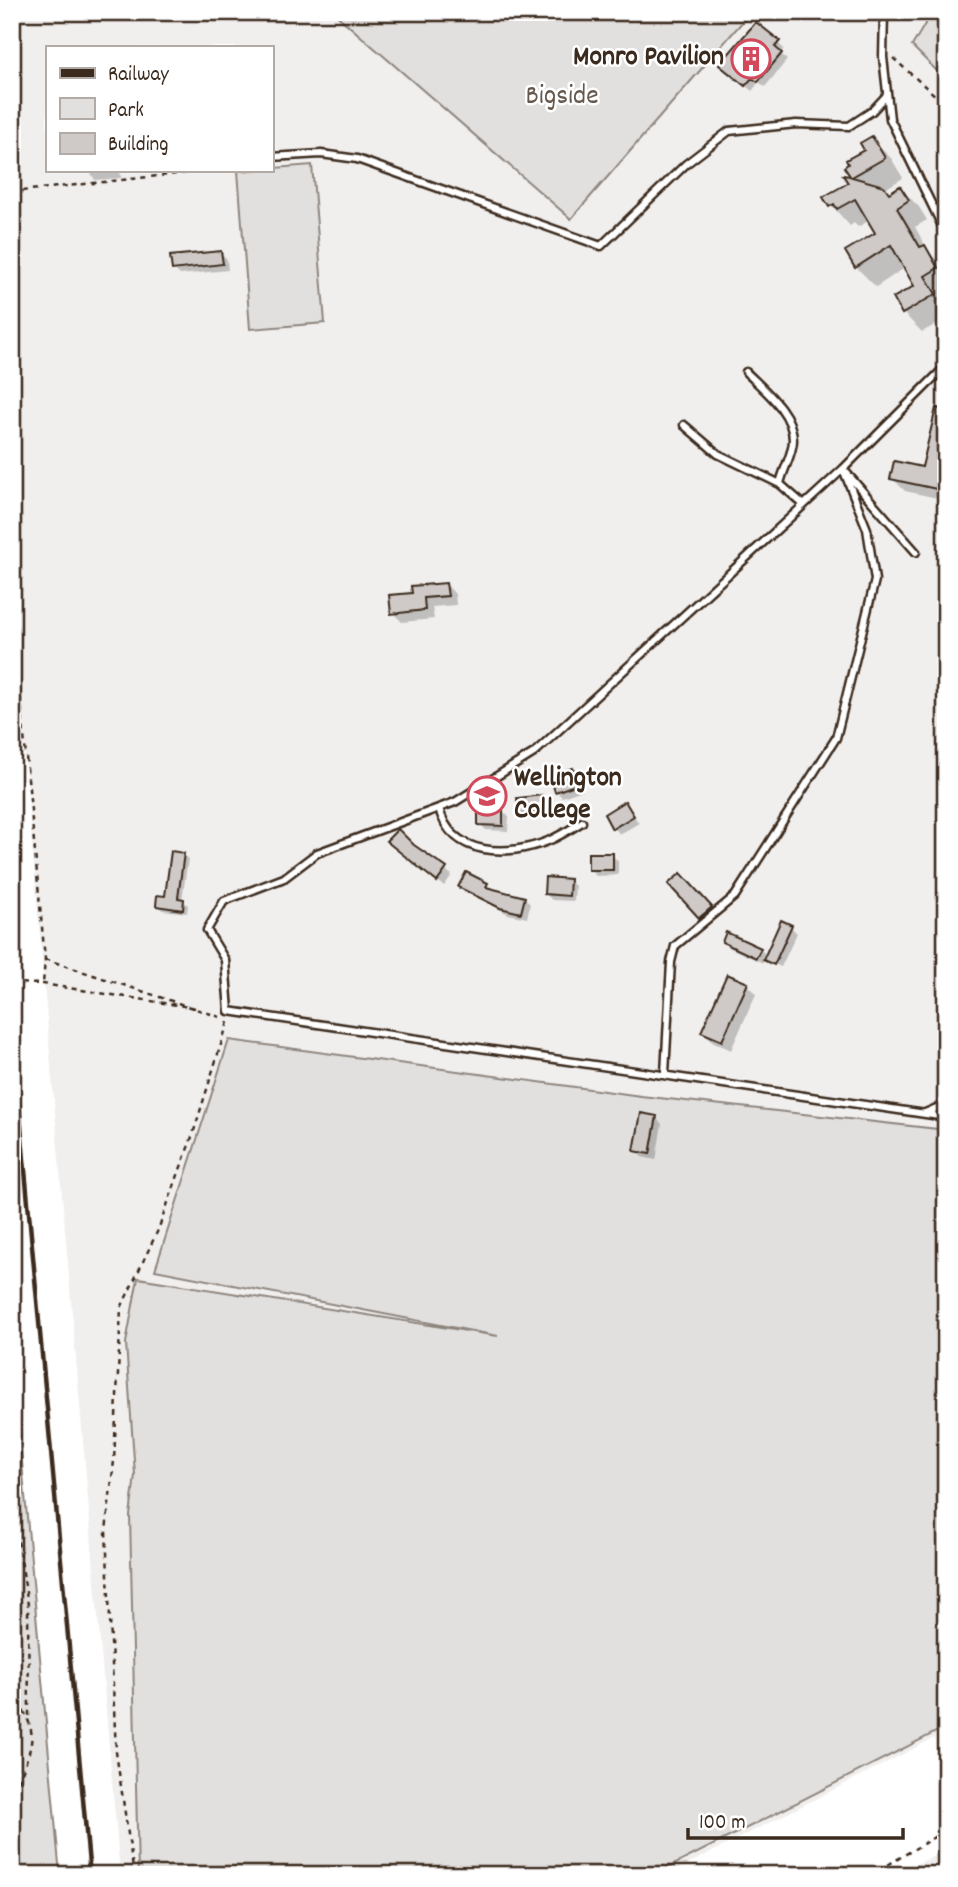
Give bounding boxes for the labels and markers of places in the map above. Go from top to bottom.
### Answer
building icon: Monro Pavilion [730,38,772,80]
place label: Monro Pavilion [573,39,724,79]
place label: Wellington College [514,760,622,832]
school or university icon: Wellington College [466,775,508,817]

